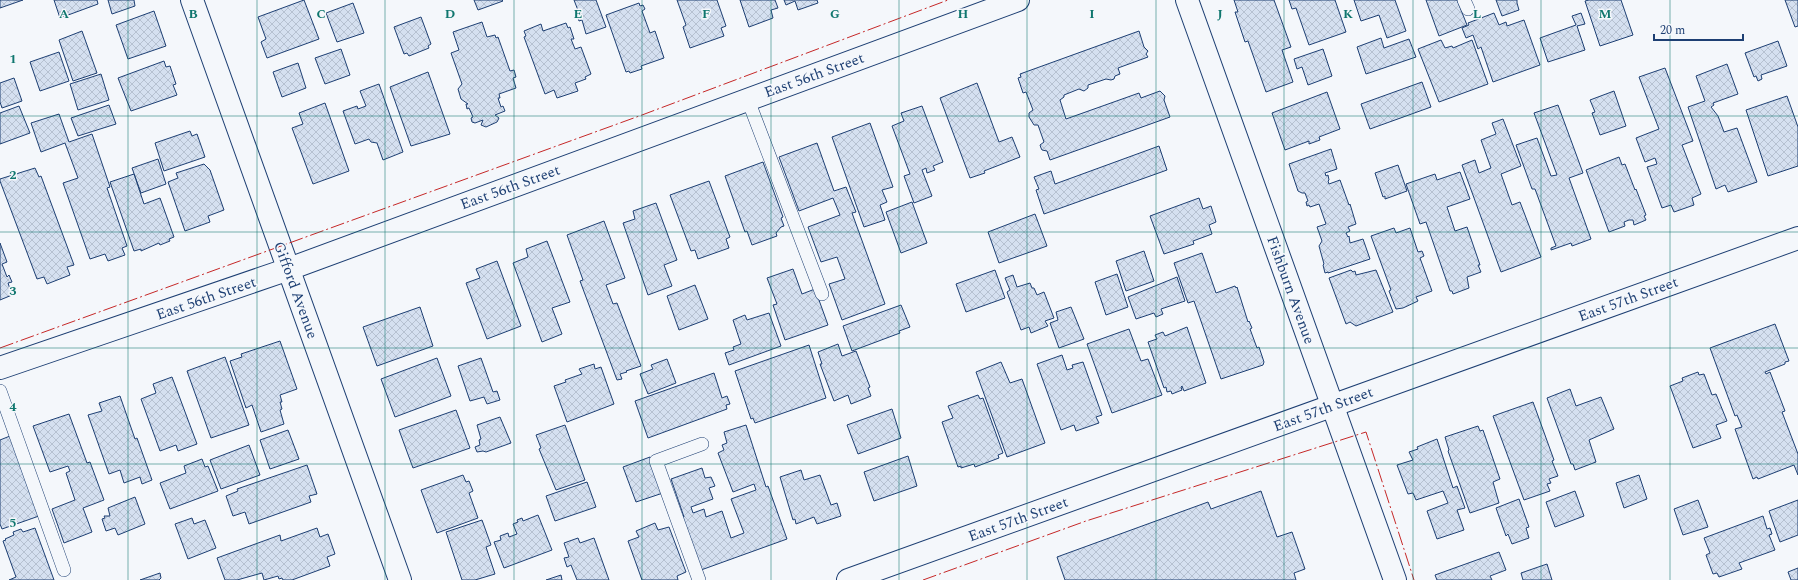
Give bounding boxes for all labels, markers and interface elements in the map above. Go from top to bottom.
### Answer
text: A [59,4,69,24]
text: B [188,4,198,24]
text: C [316,4,326,24]
text: D [445,4,455,24]
text: E [574,4,583,24]
text: F [702,4,710,24]
text: G [830,4,840,24]
text: H [958,4,969,24]
text: I [1089,4,1095,24]
text: J [1217,4,1223,24]
text: K [1343,4,1353,24]
text: L [1473,4,1481,24]
text: M [1599,4,1612,24]
scale bar [1654,16,1743,42]
text: 20 m [1660,21,1685,40]
street label: East 56th Street [761,47,867,104]
text: 1 [9,49,17,69]
street label: East 56th Street [457,159,563,216]
text: 2 [9,165,17,185]
street label: Fishburn Avenue [1260,233,1321,347]
street label: Gifford Avenue [267,238,324,342]
street label: East 56th Street [153,271,259,326]
street label: East 57th Street [1575,271,1681,328]
text: 3 [9,281,17,301]
street label: East 57th Street [1270,381,1376,438]
text: 4 [9,397,17,417]
street label: East 57th Street [965,491,1071,548]
text: 5 [9,513,17,533]

